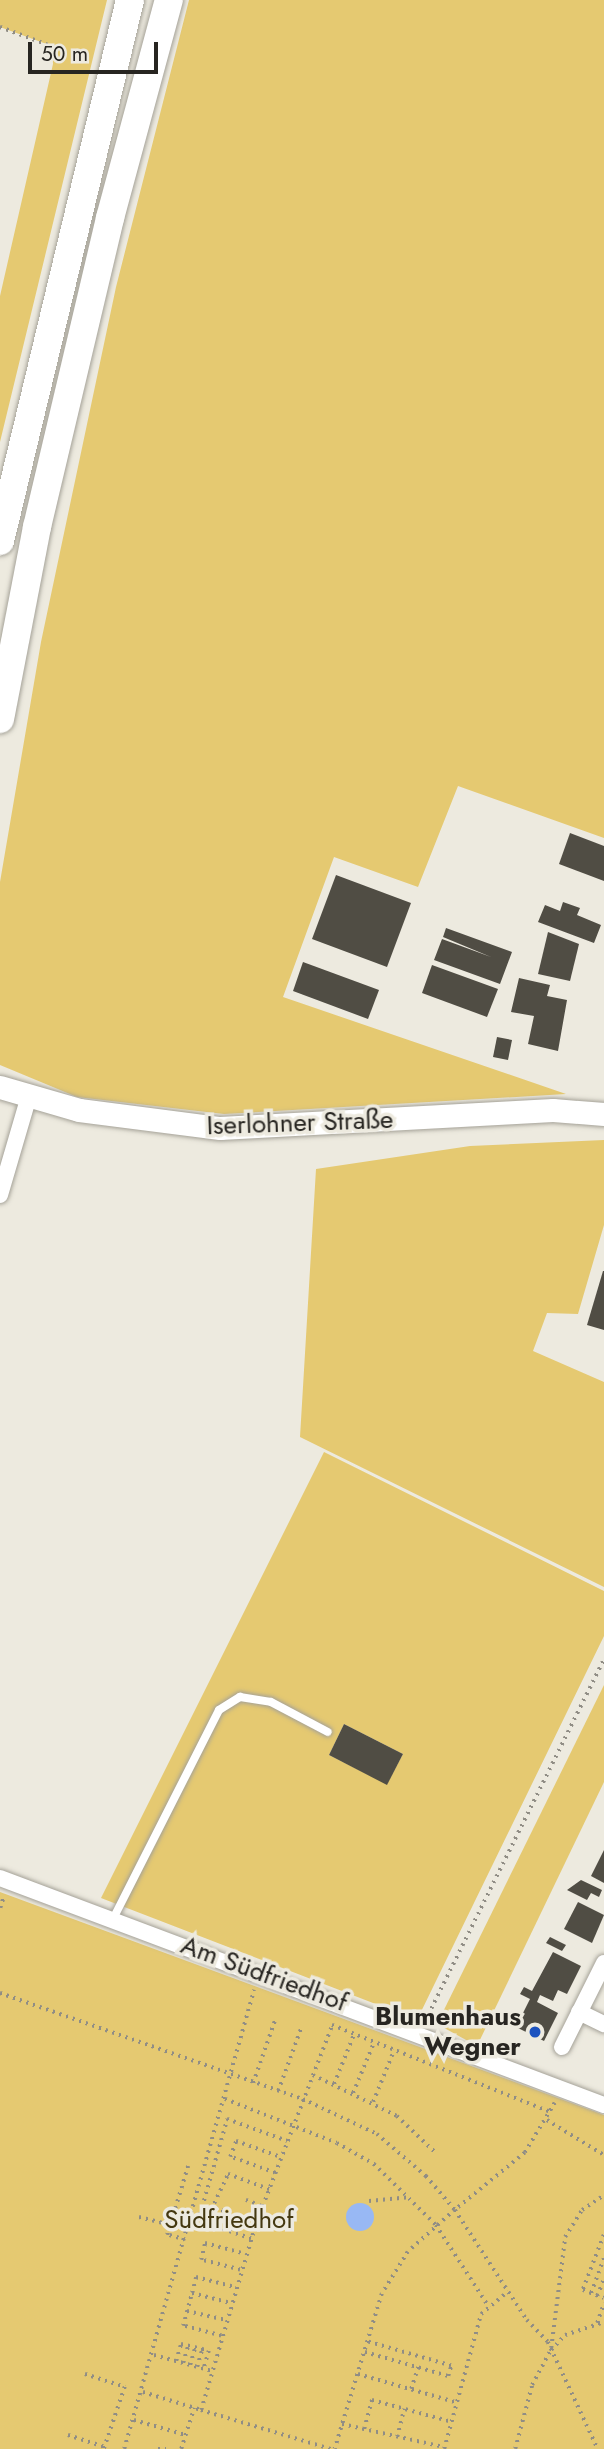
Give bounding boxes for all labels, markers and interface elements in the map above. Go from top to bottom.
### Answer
scale bar [32,28,161,72]
text: 50 m [41,39,88,69]
street label: Iserlohner Straße [206,1104,394,1142]
street label: Am Südfriedhof [177,1929,351,2019]
place label: Blumenhaus Wegner [375,2001,521,2062]
marker: Blumenhaus Wegner [527,2024,543,2040]
park label: Südfriedhof [164,2204,294,2236]

